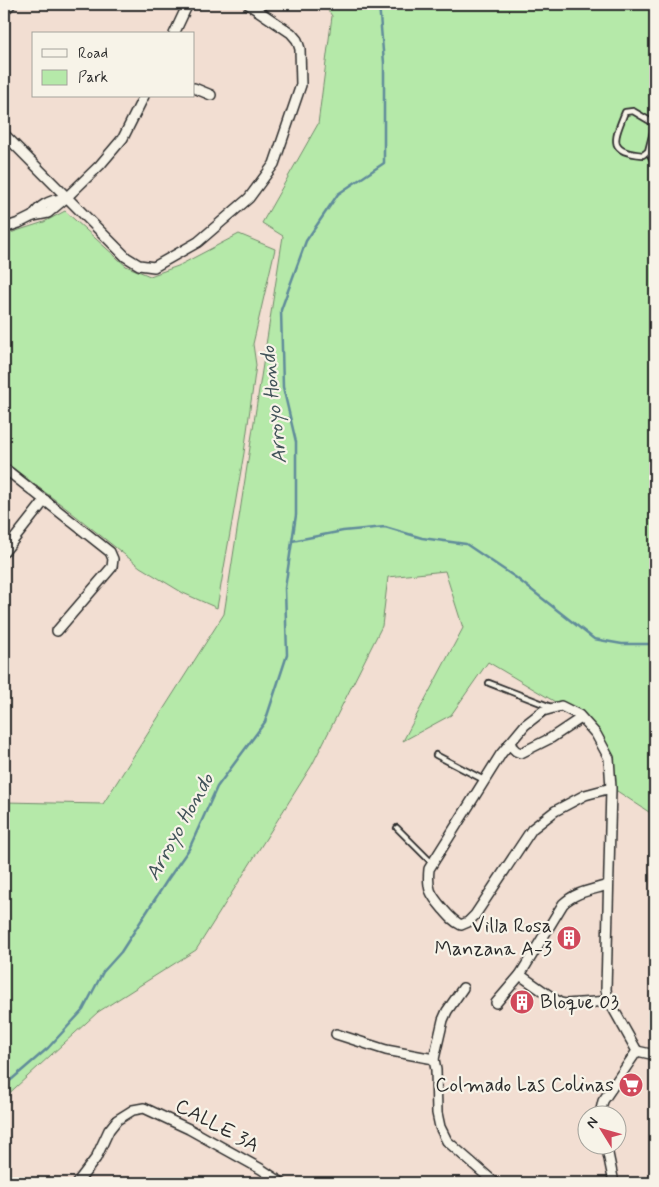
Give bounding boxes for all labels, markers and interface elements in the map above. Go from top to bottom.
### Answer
legend [32,32,195,98]
text: Road [78,44,108,64]
text: Park [78,68,108,88]
water label: Arroyo Hondo [254,344,294,465]
water label: Arroyo Hondo [139,768,221,886]
place label: Villa Rosa Manzana A-3 [435,913,552,963]
building icon: Villa Rosa Manzana A-3 [556,925,582,951]
building icon: Bloque 03 [509,989,535,1015]
place label: Bloque 03 [540,989,619,1016]
place label: Colmado Las Colinas [435,1072,614,1099]
supermarket icon: Colmado Las Colinas [618,1072,644,1098]
street label: CALLE 3A [170,1093,264,1159]
north arrow [576,1104,626,1154]
text: N [582,1114,602,1132]

